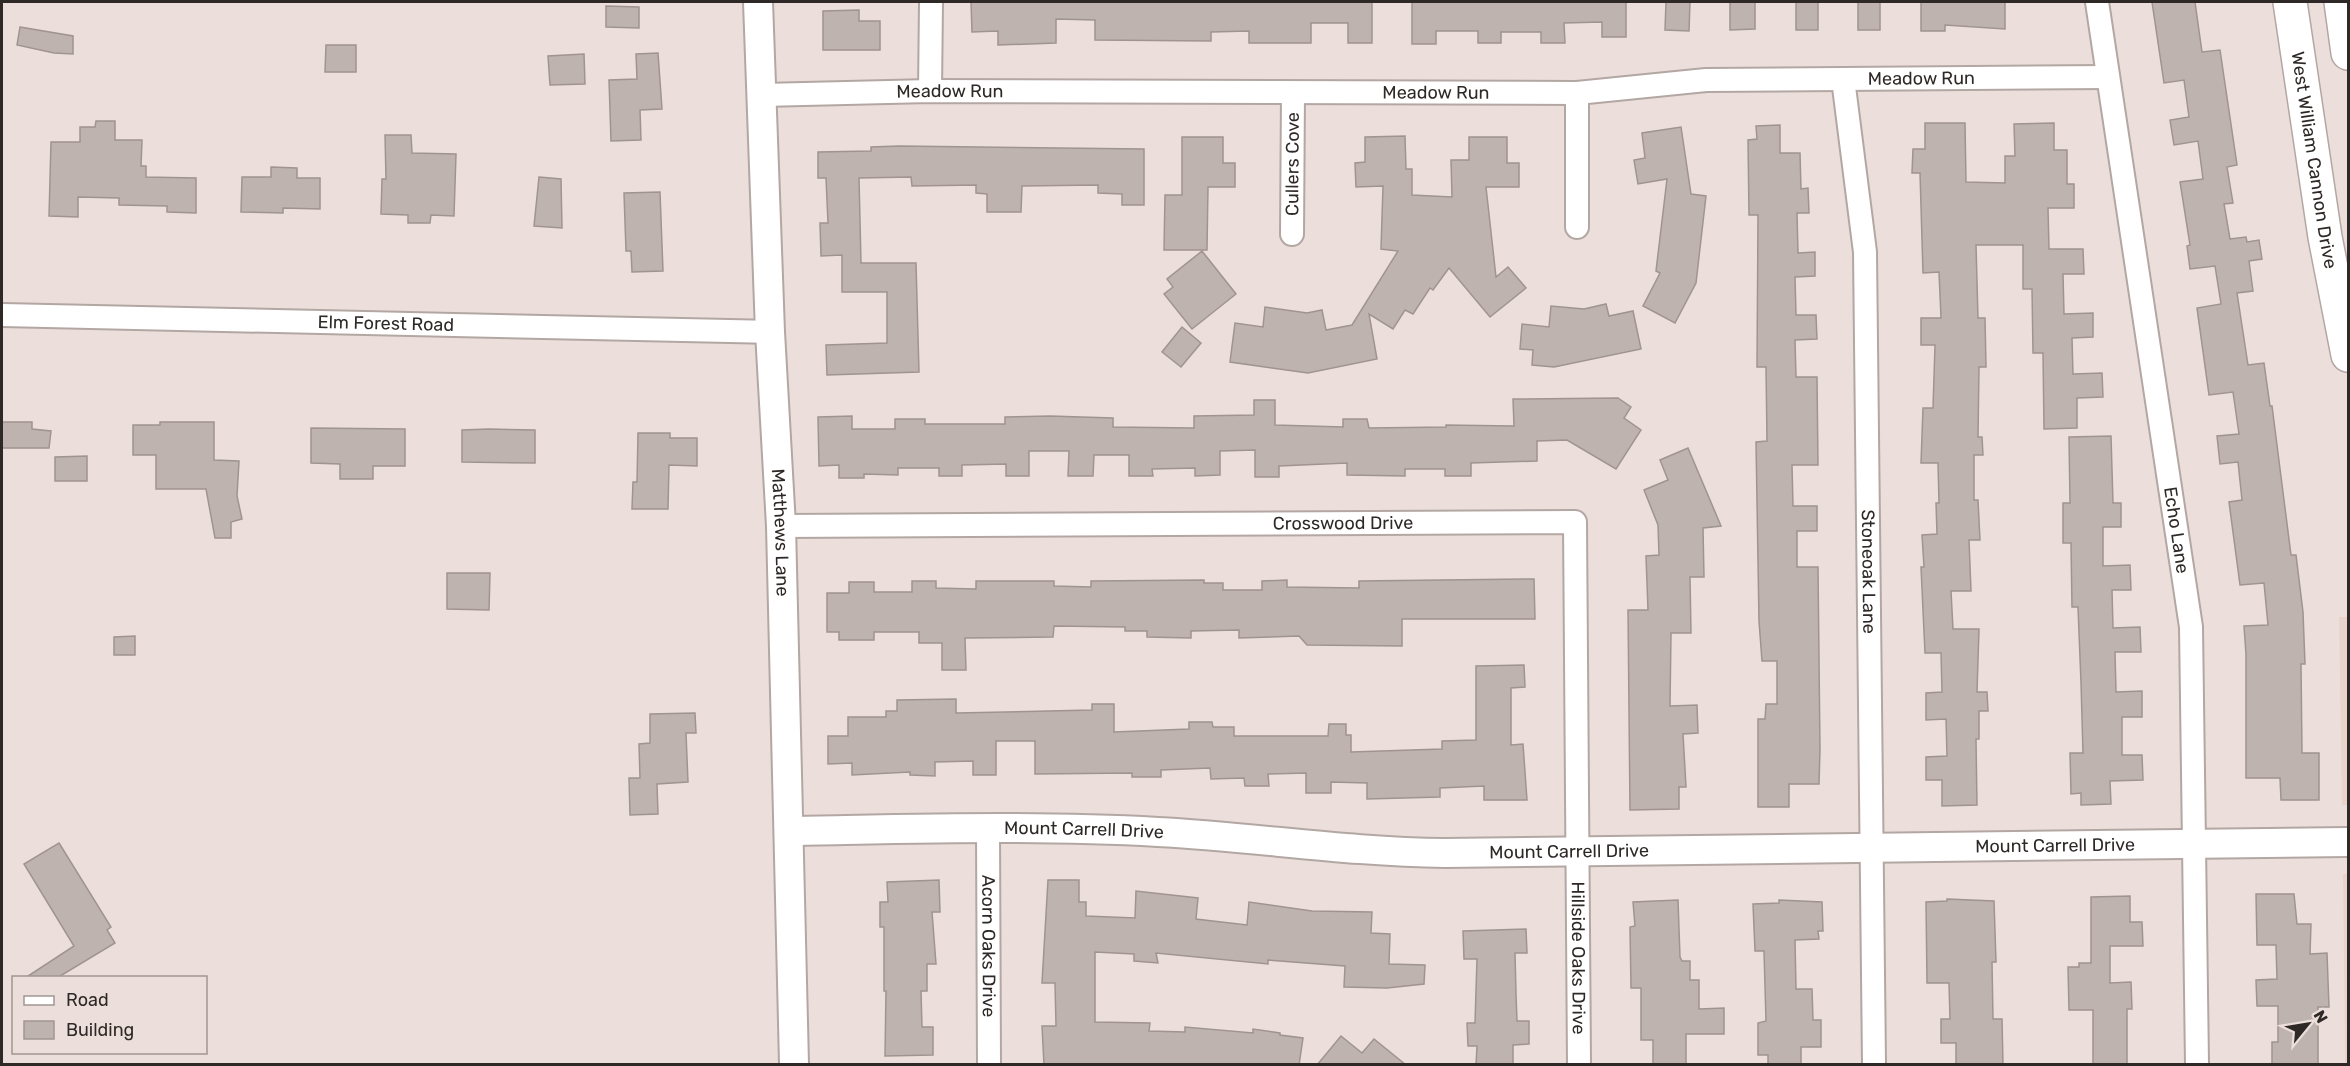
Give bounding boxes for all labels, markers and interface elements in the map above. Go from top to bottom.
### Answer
street label: West William Cannon Drive [2287,50,2342,271]
street label: Meadow Run [1868,67,1975,90]
street label: Meadow Run [896,80,1004,103]
street label: Meadow Run [1382,81,1490,104]
street label: Cullers Cove [1281,112,1304,216]
street label: Elm Forest Road [317,311,454,336]
street label: Matthews Lane [767,468,794,597]
street label: Echo Lane [2159,485,2194,575]
street label: Stoneoak Lane [1857,509,1880,634]
street label: Crosswood Drive [1273,512,1413,535]
street label: Mount Carrell Drive [1004,817,1164,843]
street label: Mount Carrell Drive [1975,834,2135,858]
street label: Mount Carrell Drive [1489,840,1649,863]
street label: Acorn Oaks Drive [977,875,1000,1017]
street label: Hillside Oaks Drive [1567,881,1590,1035]
legend [12,976,207,1054]
text: Road [66,989,109,1011]
north arrow [2278,994,2338,1054]
text: N [2309,1007,2332,1026]
text: Building [66,1019,134,1041]

